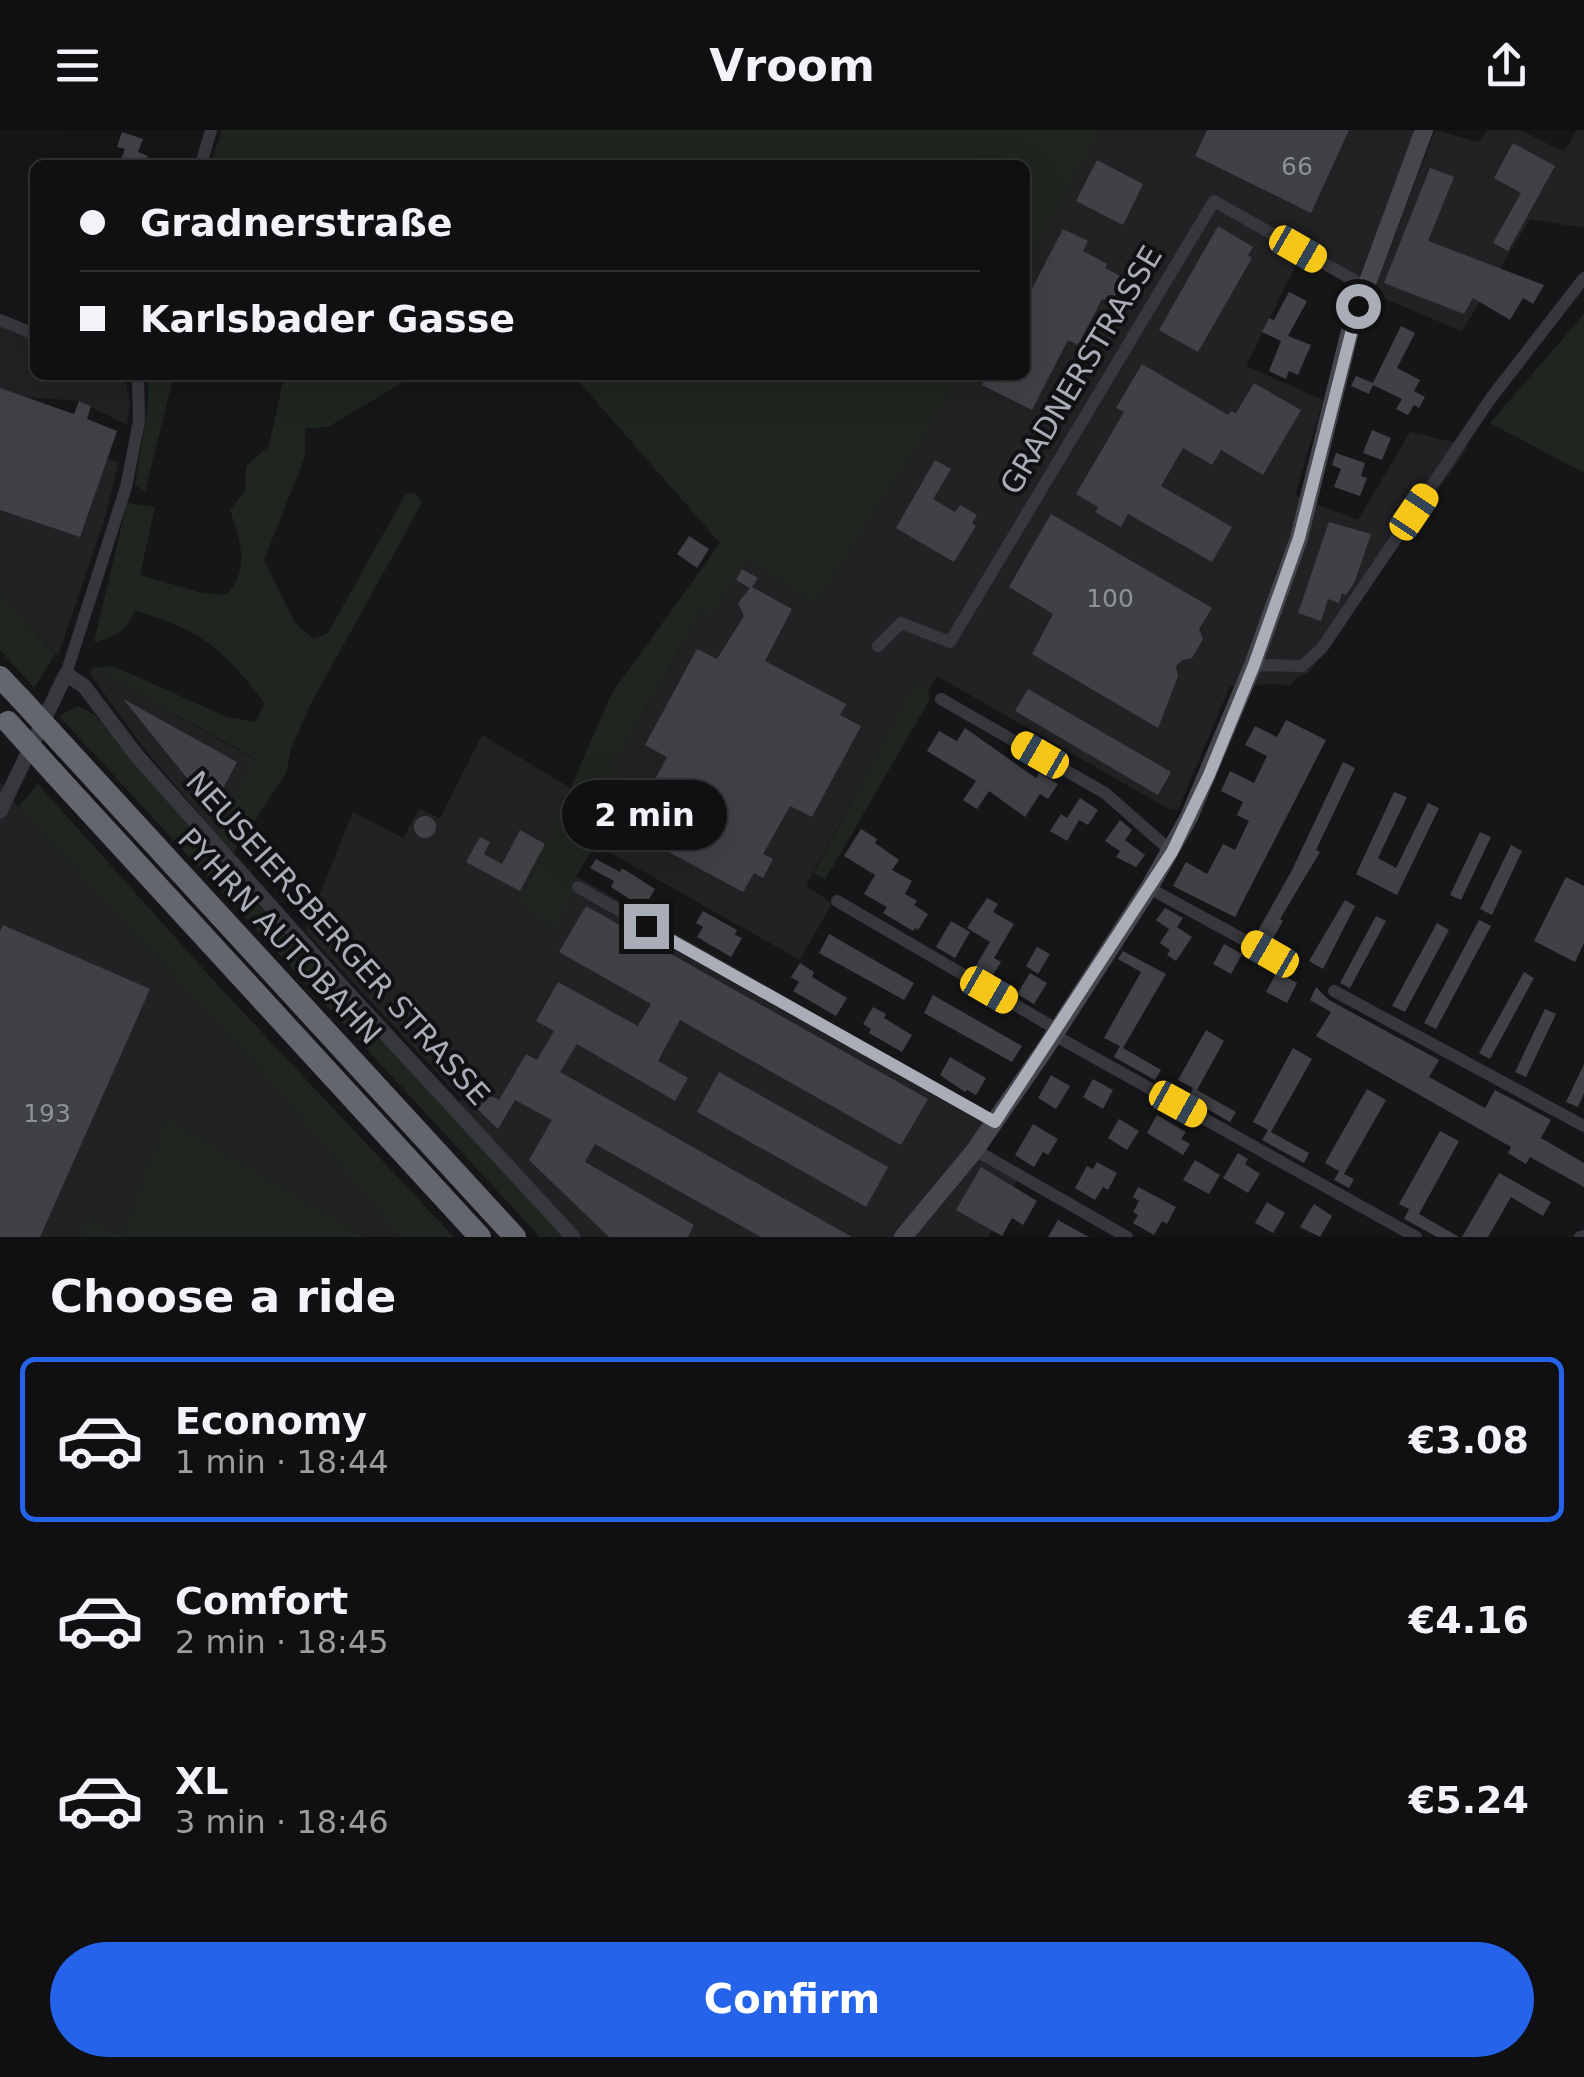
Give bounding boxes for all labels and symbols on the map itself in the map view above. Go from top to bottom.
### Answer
house number: 66 [1281,152,1313,181]
car [1265,221,1331,277]
street label: GRADNERSTRASSE [993,240,1169,500]
route start [1336,284,1381,329]
car [1385,479,1443,545]
house number: 100 [1086,584,1134,613]
car [1007,727,1073,783]
street label: NEUSEIERSBERGER STRASSE [179,764,497,1112]
callout: 2 min [564,781,728,851]
street label: PYHRN AUTOBAHN [171,821,389,1051]
route end [624,904,669,949]
car [1237,926,1303,982]
car [956,962,1022,1018]
car [1144,1076,1212,1132]
house number: 193 [23,1099,71,1128]

